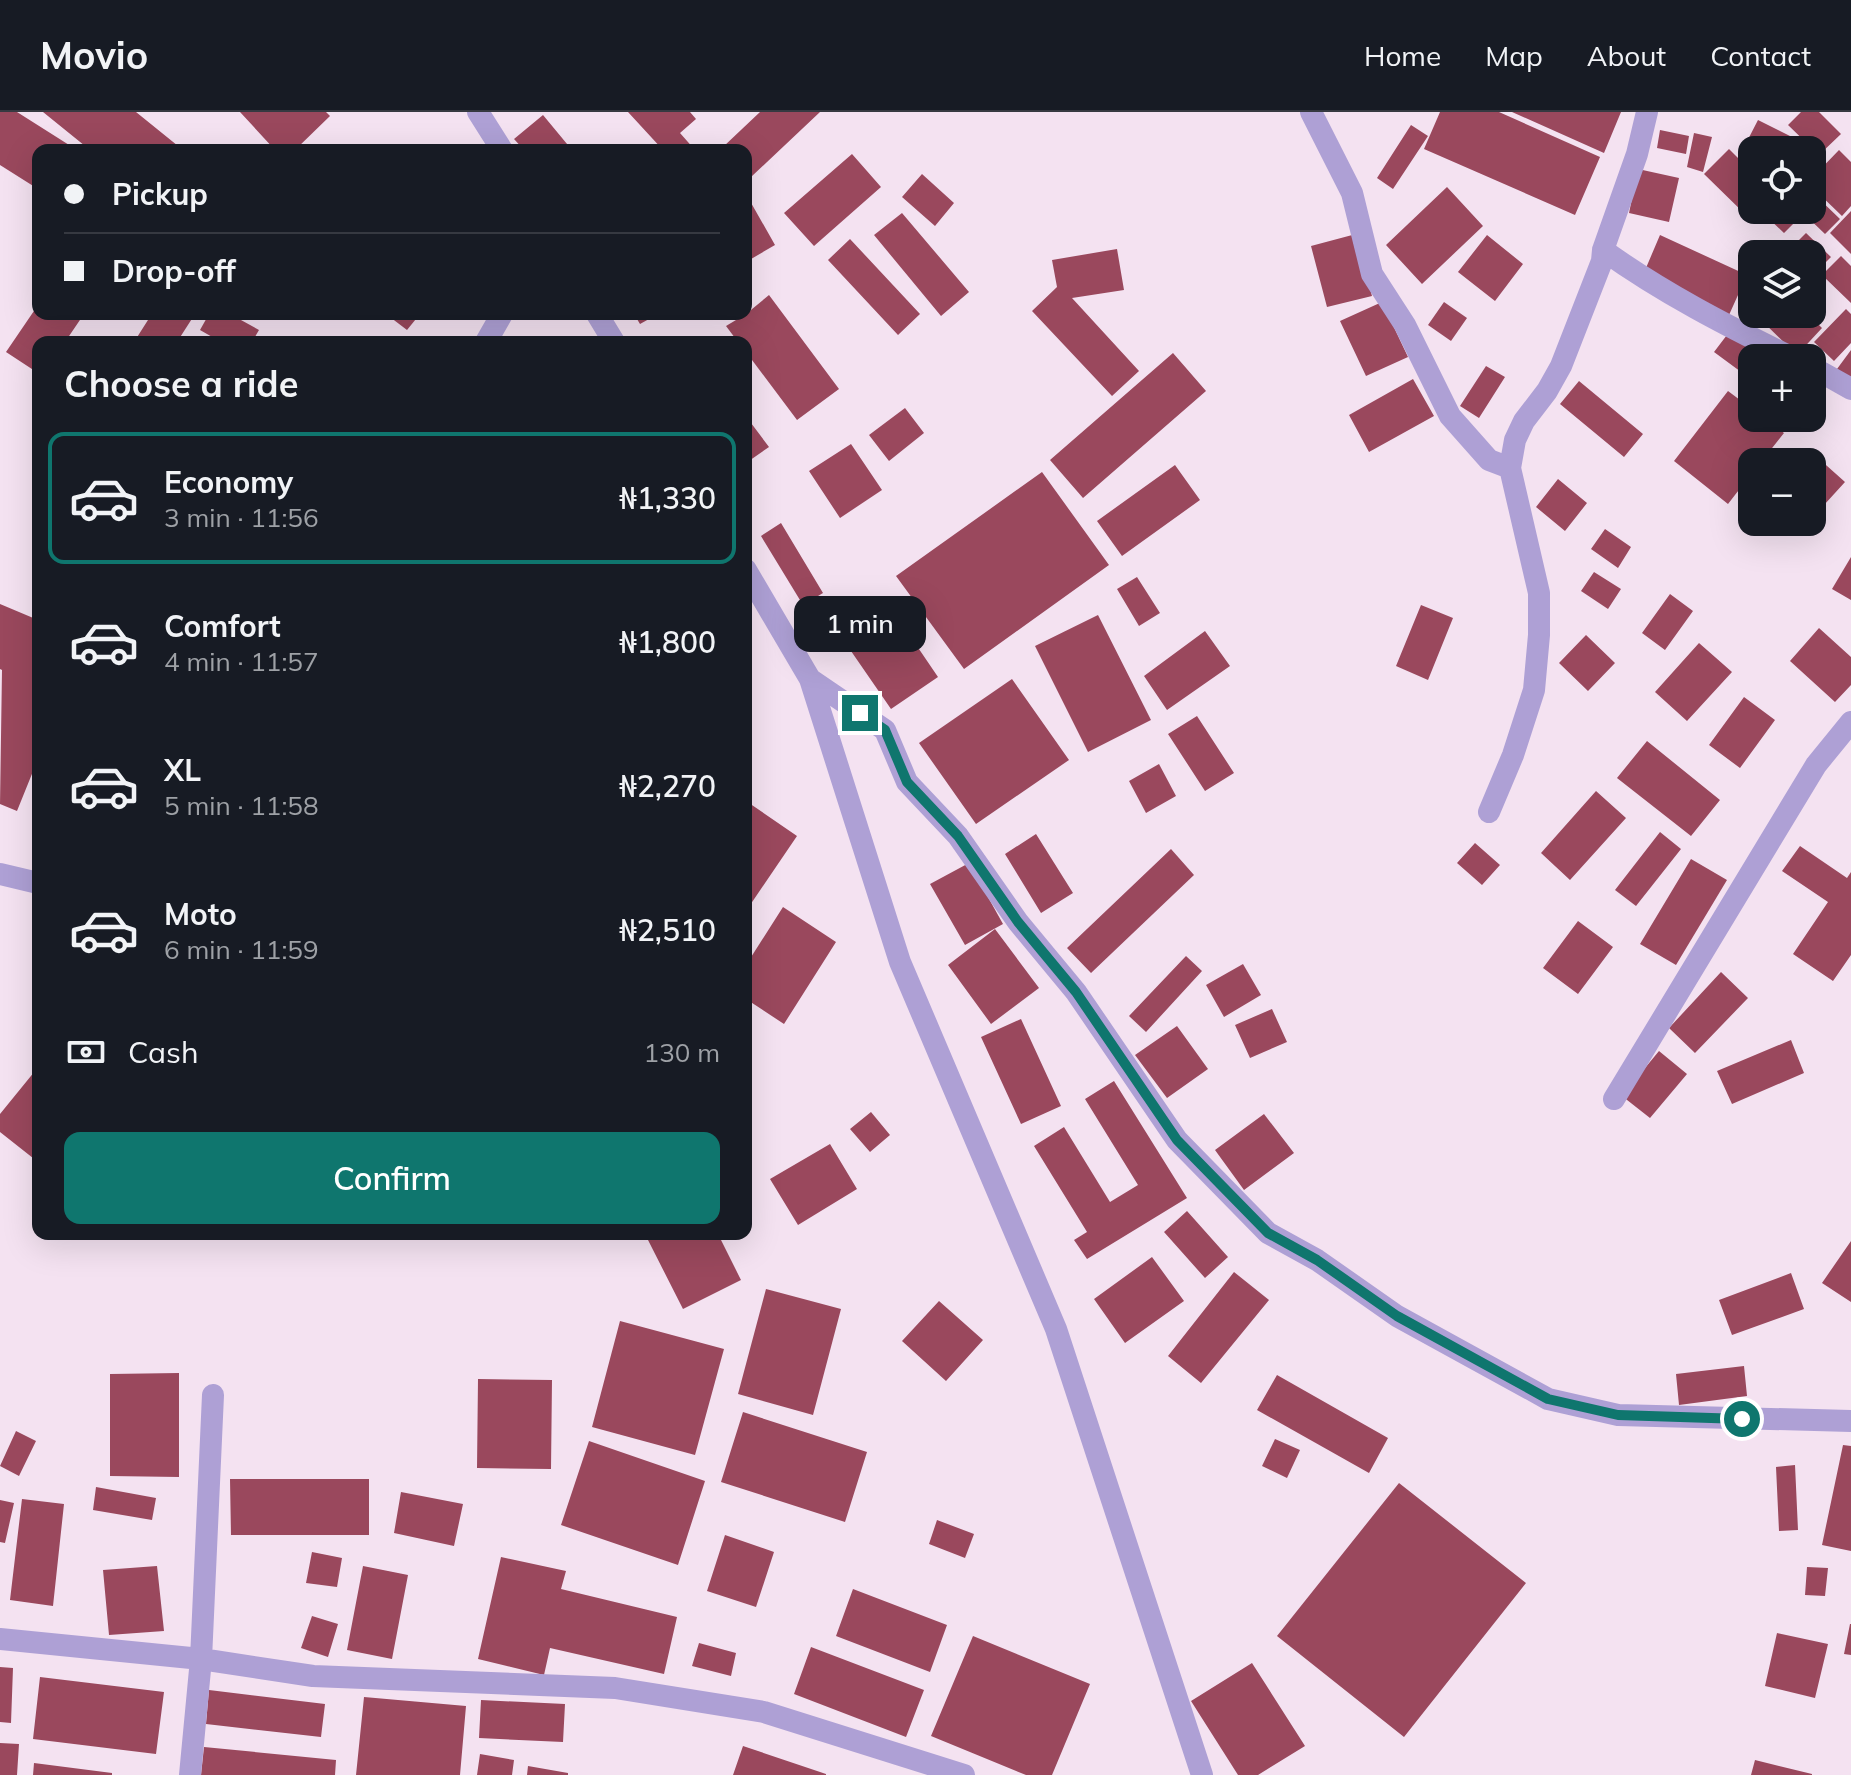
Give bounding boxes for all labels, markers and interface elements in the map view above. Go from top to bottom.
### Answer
text: Movio [40,31,148,79]
text: Home [1364,38,1441,73]
text: Map [1485,38,1543,73]
text: About [1587,38,1666,73]
text: Contact [1710,38,1811,73]
map controls [1738,136,1826,536]
button: locate [1738,136,1826,224]
text: Pickup [112,175,208,213]
button: layers [1738,240,1826,328]
text: Drop-off [112,252,236,290]
button: + [1738,344,1826,432]
text: Choose a ride [64,361,298,406]
button: − [1738,448,1826,536]
icon: car [68,462,140,534]
text: Economy [164,463,293,501]
text: ₦1,330 [619,479,716,517]
text: 3 min · 11:56 [164,501,319,534]
callout: 1 min [794,597,926,653]
icon: car [68,606,140,678]
text: Comfort [164,607,281,645]
text: 1 min [826,607,894,640]
text: ₦1,800 [619,623,716,661]
text: 4 min · 11:57 [164,645,319,678]
route end [842,695,878,731]
icon: car [68,750,140,822]
text: XL [164,751,201,789]
text: ₦2,270 [619,767,716,805]
text: 5 min · 11:58 [164,789,319,822]
icon: car [68,894,140,966]
text: Moto [164,895,237,933]
text: ₦2,510 [619,911,716,949]
text: 6 min · 11:59 [164,933,319,966]
icon: cash [64,1030,108,1074]
text: Cash [128,1033,199,1071]
text: 130 m [644,1036,720,1069]
button: Confirm [64,1132,720,1224]
route start [1724,1401,1760,1437]

